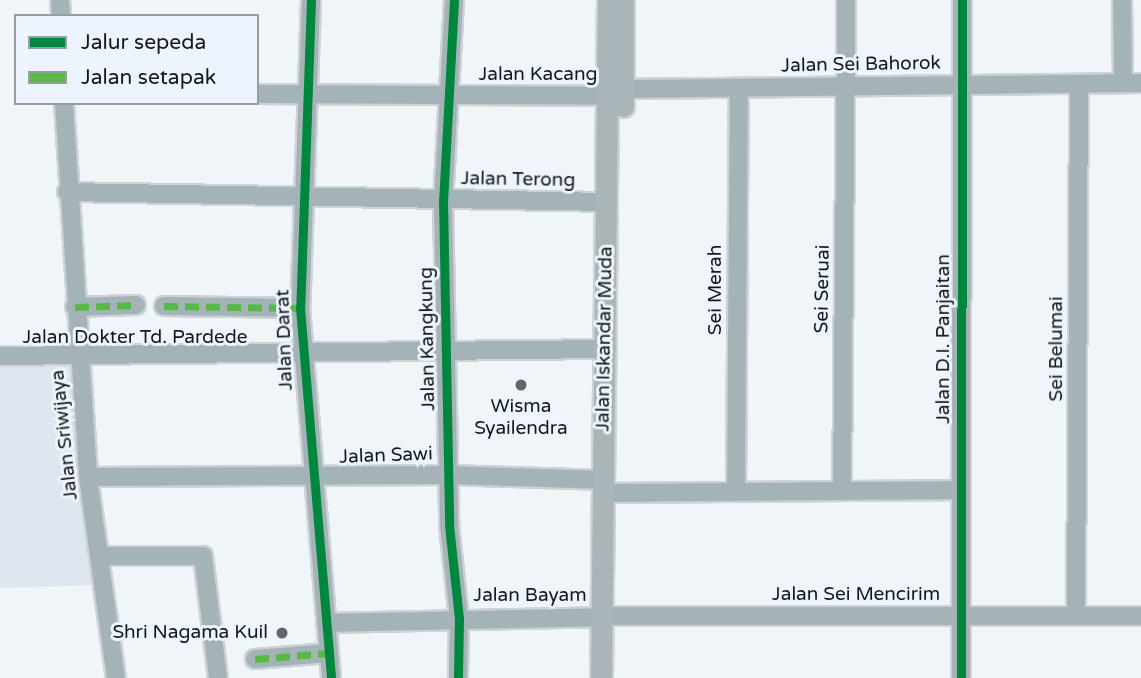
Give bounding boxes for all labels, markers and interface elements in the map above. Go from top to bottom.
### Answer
legend [14,14,259,105]
text: Jalur sepeda [81,30,206,55]
street label: Jalan Sei Bahorok [781,52,941,78]
street label: Jalan Kacang [478,64,598,86]
text: Jalan setapak [81,65,216,90]
street label: Jalan Terong [460,168,576,192]
street label: Sei Seruai [811,244,835,334]
street label: Sei Merah [705,245,727,335]
street label: Jalan Iskandar Muda [592,246,618,432]
street label: Jalan D.I. Panjaitan [933,254,955,424]
street label: Jalan Kangkung [415,267,441,411]
street label: Jalan Darat [272,289,298,391]
street label: Sei Belumai [1046,296,1068,402]
street label: Jalan Dokter Td. Pardede [22,327,248,349]
street label: Jalan Sriwijaya [47,369,83,501]
marker: Wisma Syailendra [513,377,529,393]
place label: Wisma Syailendra [474,396,568,440]
street label: Jalan Sawi [339,443,433,469]
street label: Jalan Sei Mencirim [772,584,940,606]
street label: Jalan Bayam [473,585,587,607]
place label: Shri Nagama Kuil [113,622,268,644]
marker: Shri Nagama Kuil [274,625,290,641]

